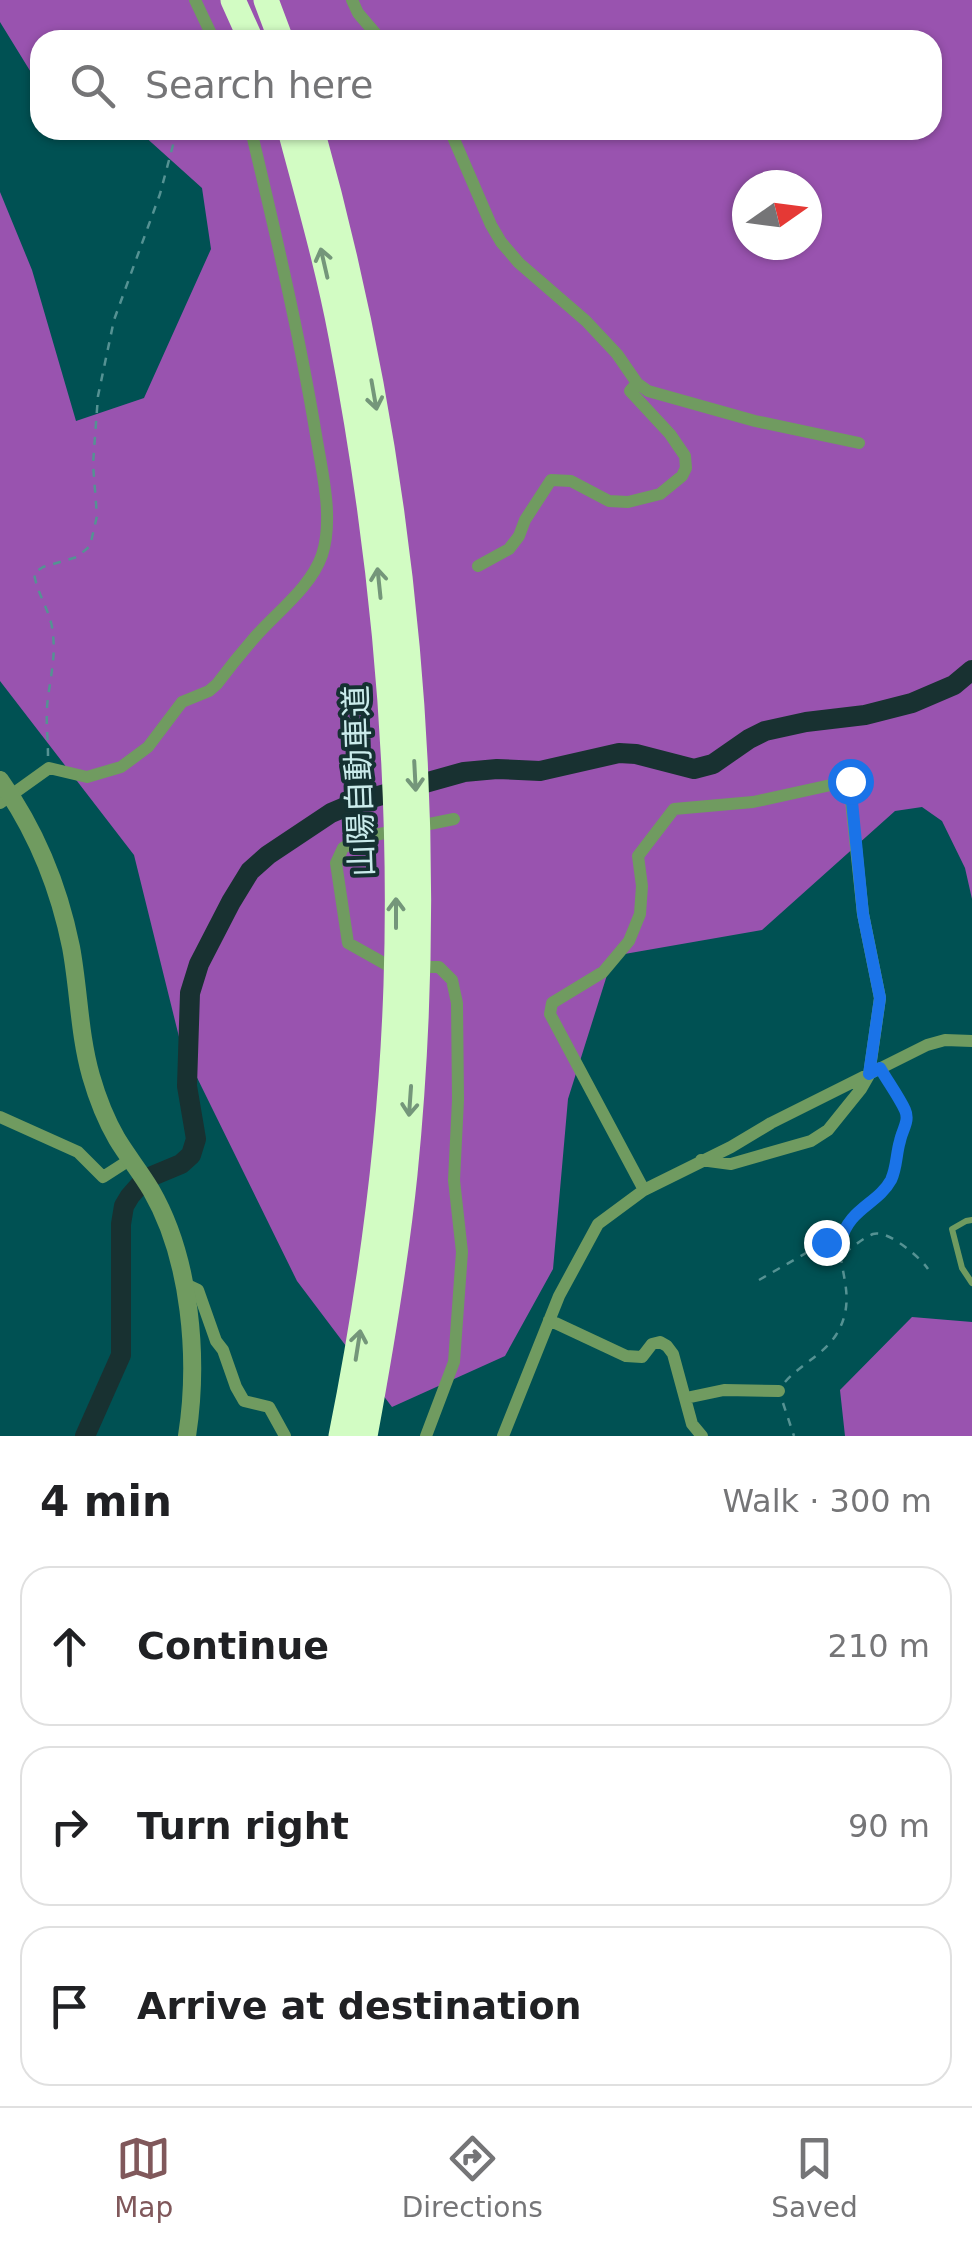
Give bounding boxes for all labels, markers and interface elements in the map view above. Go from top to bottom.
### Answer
search box [30,30,942,140]
icon: search [65,58,120,113]
text: Search here [145,63,373,107]
north arrow [732,170,822,260]
one-way arrow [314,248,332,280]
one-way arrow [365,378,384,411]
one-way arrow [369,568,388,600]
street label: 山陽自動車道 [337,684,381,878]
route start [828,759,874,805]
one-way arrow [406,760,425,792]
one-way arrow [386,897,406,930]
one-way arrow [401,1084,420,1117]
route end [804,1220,850,1266]
one-way arrow [349,1329,367,1362]
text: 4 min [40,1477,172,1526]
text: Walk · 300 m [722,1482,932,1520]
icon: ahead [42,1619,97,1674]
text: Continue [137,1624,329,1668]
text: 210 m [828,1627,930,1665]
icon: right [42,1799,97,1854]
text: Turn right [137,1804,349,1848]
text: 90 m [848,1807,930,1845]
icon: arrive [42,1979,97,2034]
text: Arrive at destination [137,1984,582,2028]
tab: Map [114,2131,173,2224]
tab: Directions [402,2131,543,2224]
tab: Saved [771,2131,858,2224]

